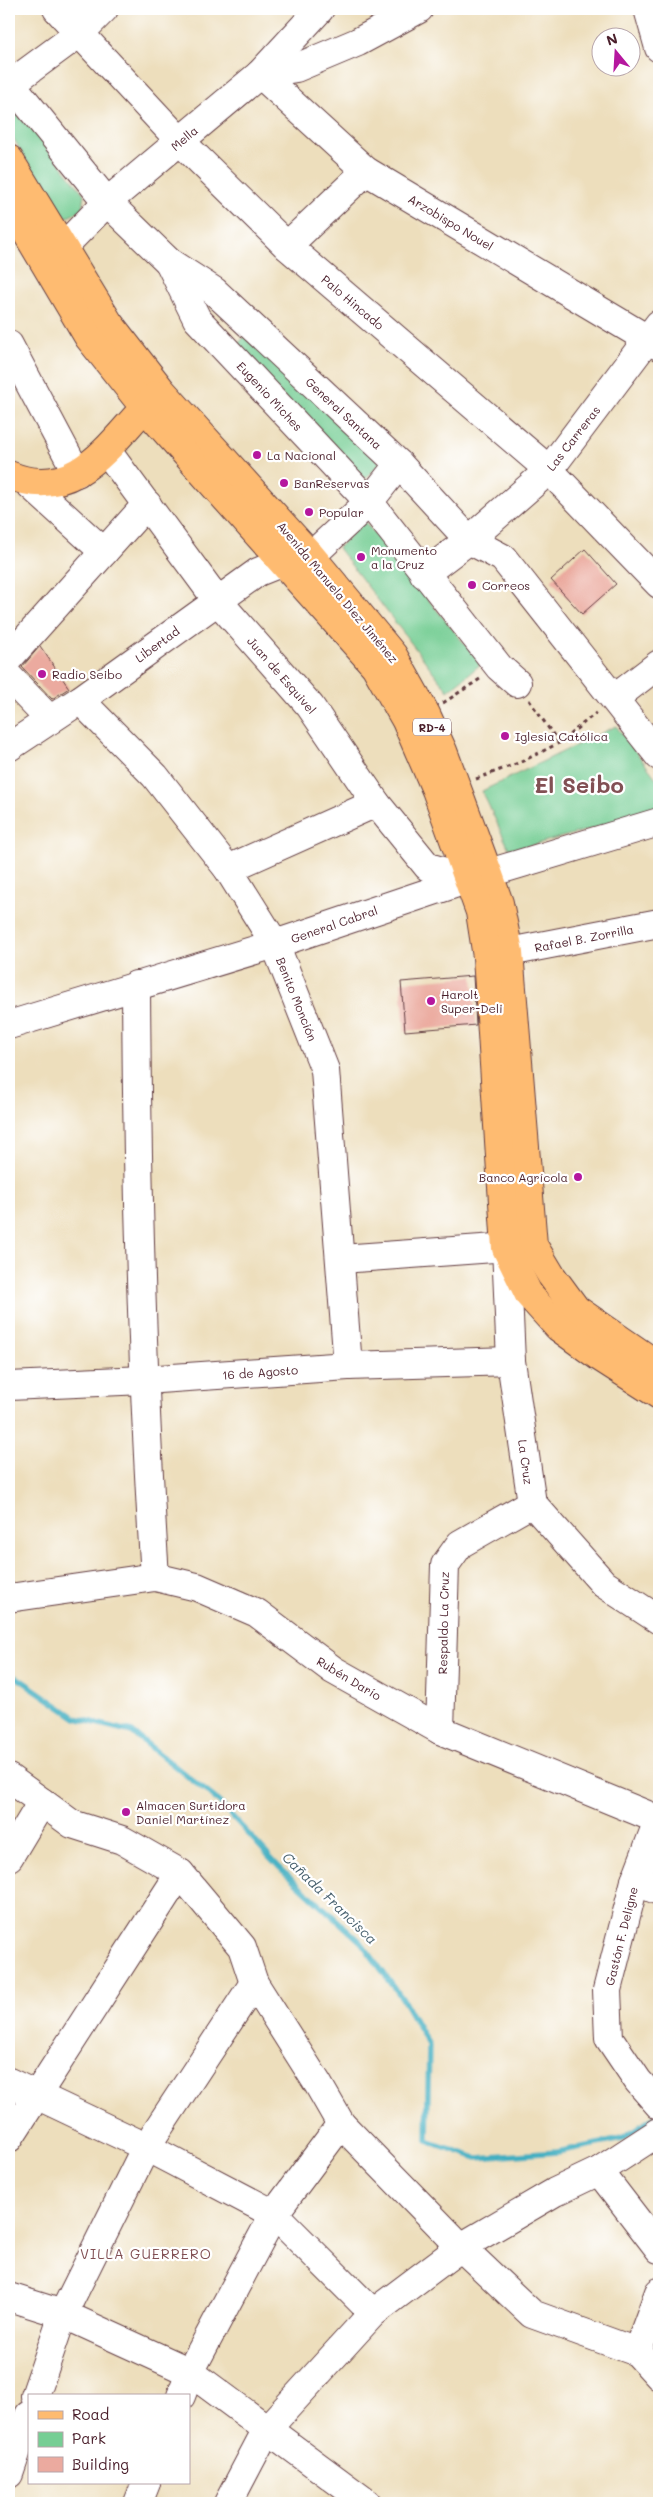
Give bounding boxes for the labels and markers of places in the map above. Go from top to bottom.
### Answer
place label: La Nacional [267,447,336,463]
marker: La Nacional [251,449,263,461]
place label: BanReservas [294,475,370,491]
marker: BanReservas [278,477,290,489]
place label: Popular [319,504,364,520]
marker: Popular [303,506,315,518]
place label: Monumento a la Cruz [371,542,437,572]
marker: Monumento a la Cruz [355,551,367,563]
place label: Correos [482,577,530,593]
marker: Correos [466,579,478,591]
place label: Radio Seibo [52,666,122,682]
marker: Radio Seibo [36,668,48,680]
place label: Iglesia Católica [515,728,608,744]
marker: Iglesia Católica [499,730,511,742]
place label: Harolt Super-Deli [441,986,503,1016]
marker: Harolt Super-Deli [425,995,437,1007]
place label: Banco Agrícola [479,1169,568,1185]
marker: Banco Agrícola [572,1171,584,1183]
place label: Almacen Surtidora Daniel Martínez [136,1797,246,1827]
marker: Almacen Surtidora Daniel Martínez [120,1806,132,1818]

